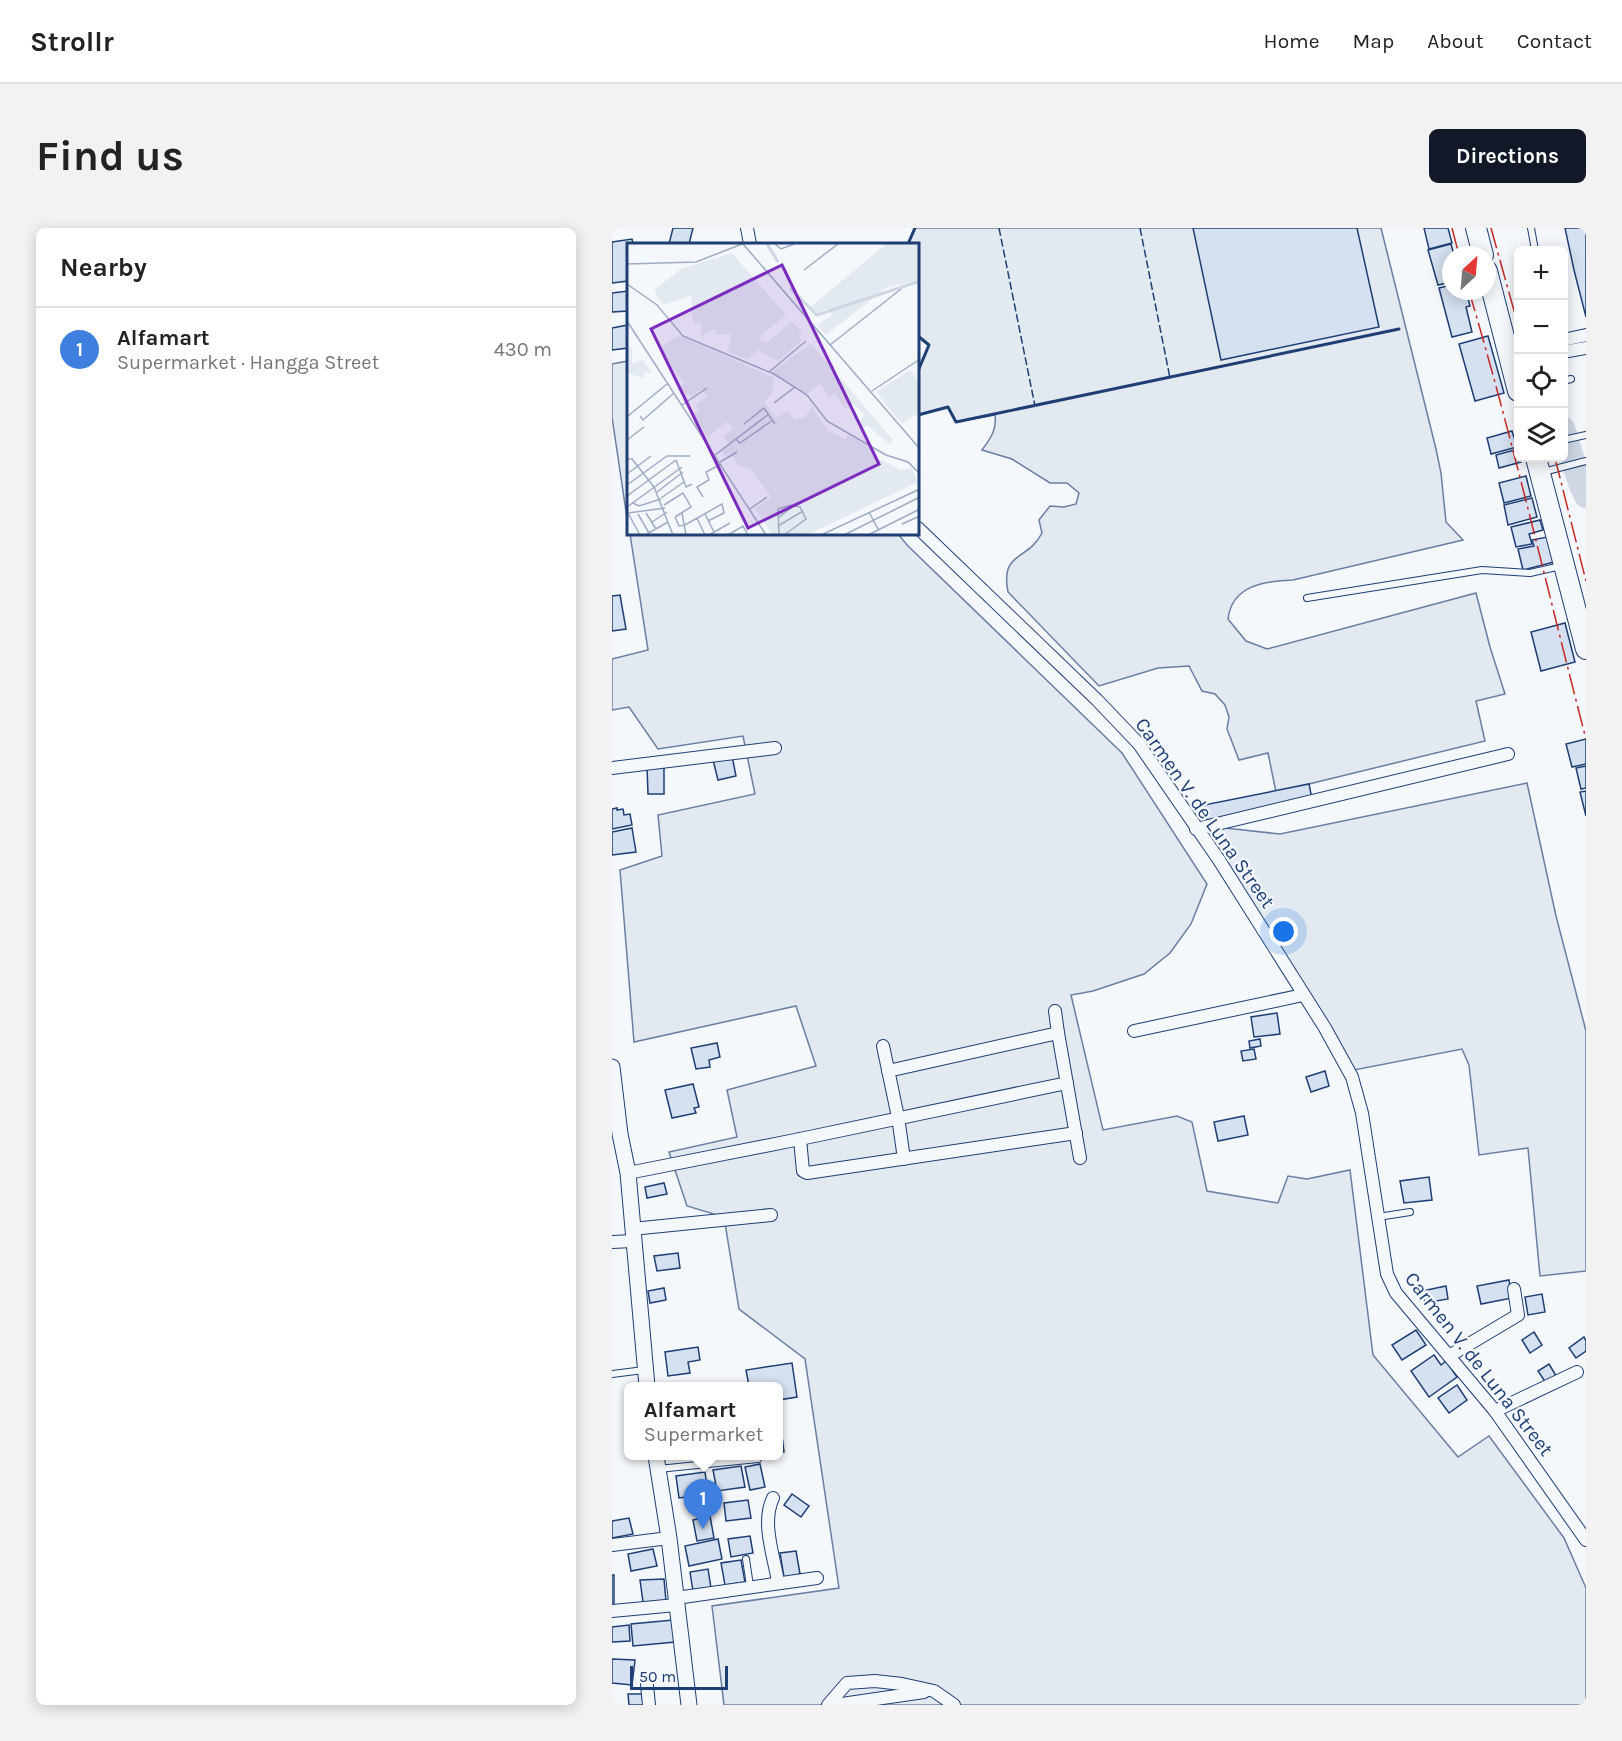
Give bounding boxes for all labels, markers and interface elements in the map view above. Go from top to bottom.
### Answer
text: Strollr [30,25,114,58]
text: Home [1264,29,1320,53]
text: Map [1353,29,1394,53]
text: About [1427,29,1484,53]
text: Contact [1517,29,1592,53]
button: Directions [1429,129,1586,183]
text: Find us [36,131,184,181]
inset map [627,243,920,536]
north arrow [1442,246,1496,300]
map controls [1514,246,1568,462]
button: + [1514,246,1568,300]
text: Nearby [60,252,147,283]
button: − [1514,300,1568,354]
text: Alfamart [117,325,209,351]
text: 1 [76,338,83,361]
text: 430 m [494,338,552,361]
text: Supermarket · Hangga Street [117,351,379,374]
button: locate [1514,354,1568,408]
button: layers [1514,408,1568,462]
street label: Carmen V. de Luna Street [1130,713,1280,913]
your location [1269,917,1298,946]
street label: Carmen V. de Luna Street [1400,1268,1558,1461]
popup [624,1382,783,1460]
text: Alfamart [644,1397,736,1423]
text: Supermarket [644,1423,763,1446]
pin: 1 [684,1480,722,1529]
scale bar [630,1663,728,1690]
text: 50 m [639,1667,676,1686]

